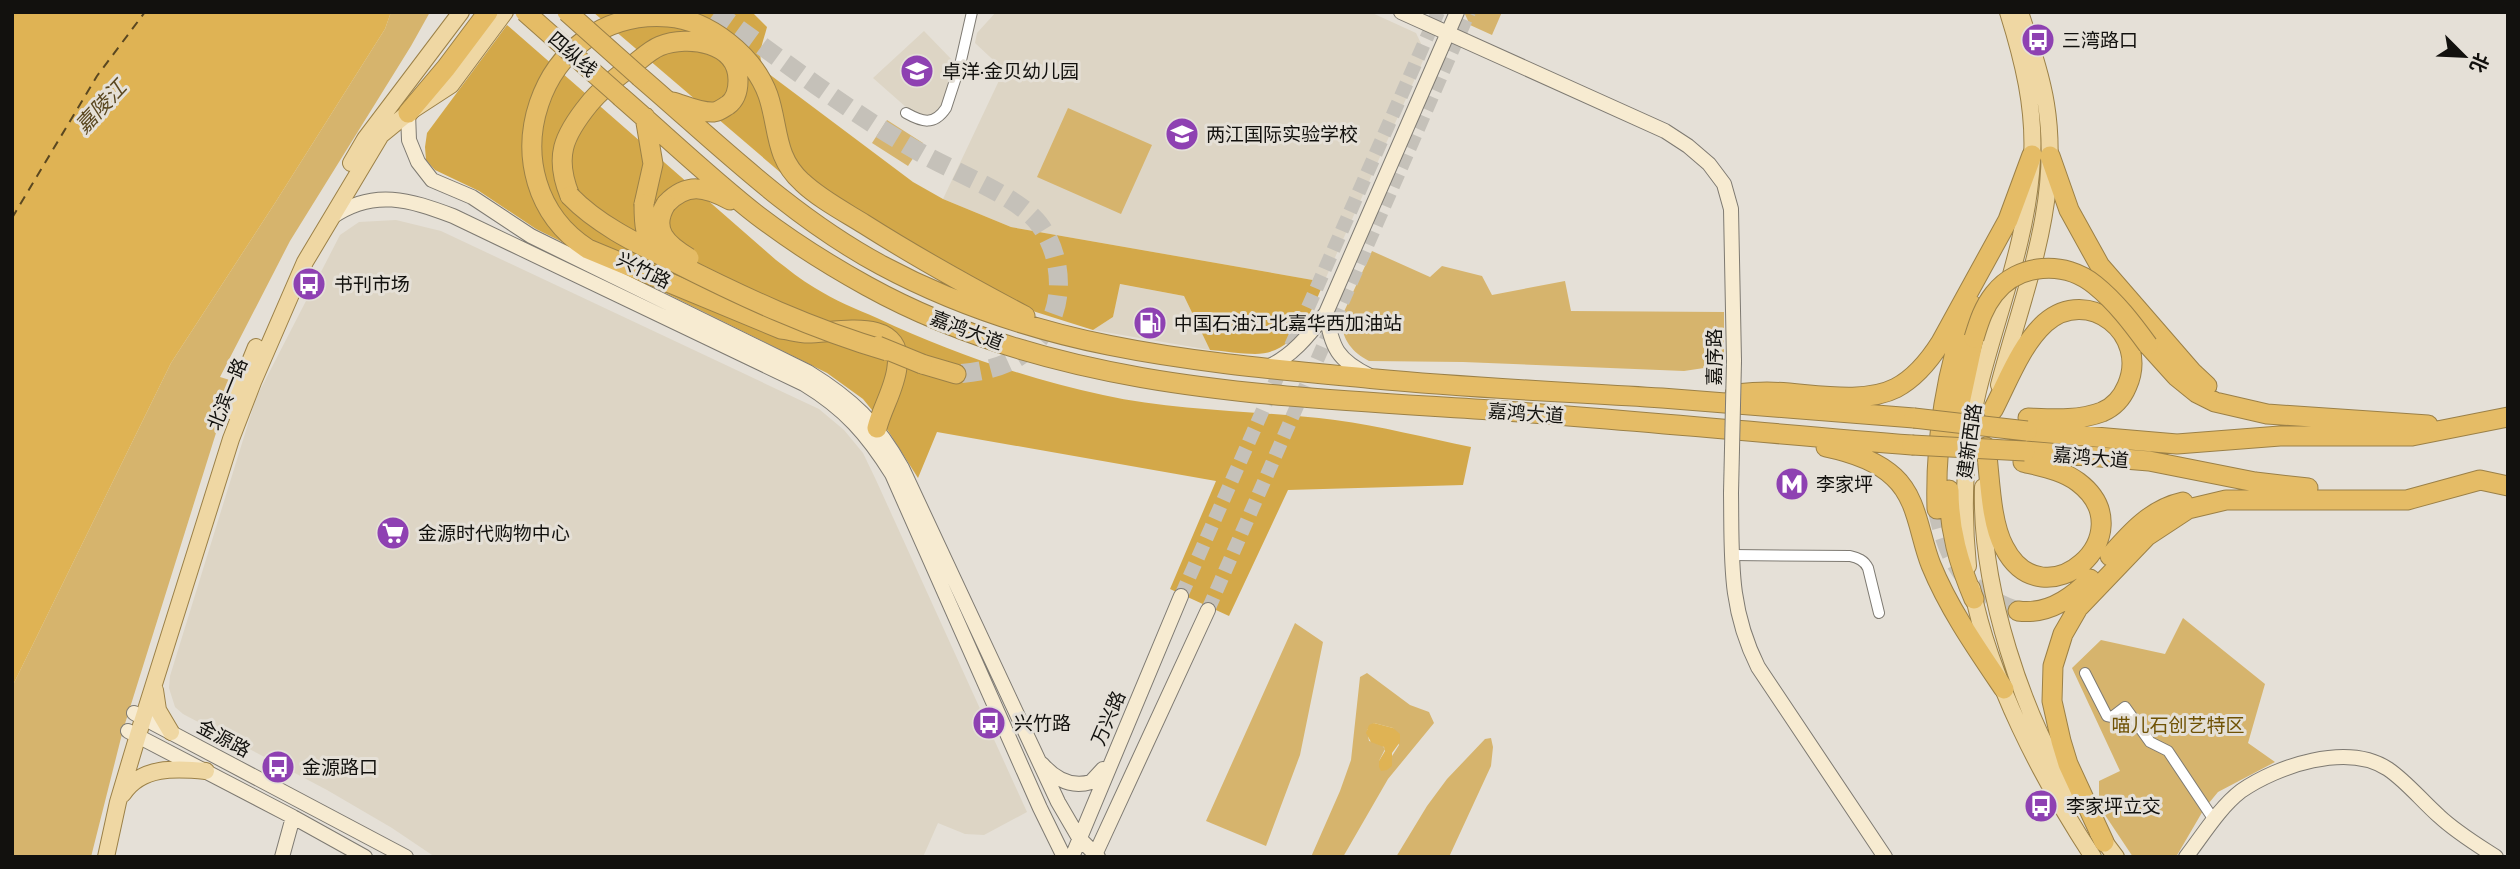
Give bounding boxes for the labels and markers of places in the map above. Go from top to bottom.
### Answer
bus stop icon: 三湾路口 [2019,21,2057,59]
place label: 三湾路口 [2062,28,2138,51]
school or university icon: 卓洋·金贝幼儿园 [898,52,936,90]
place label: 卓洋·金贝幼儿园 [942,59,1079,82]
school or university icon: 两江国际实验学校 [1163,115,1201,153]
place label: 两江国际实验学校 [1206,122,1358,145]
bus stop icon: 书刊市场 [290,265,328,303]
place label: 书刊市场 [334,272,410,295]
fuel station icon: 中国石油江北嘉华西加油站 [1131,304,1169,342]
place label: 中国石油江北嘉华西加油站 [1174,311,1402,334]
metro station icon: 李家坪 [1773,465,1811,503]
place label: 李家坪 [1816,472,1873,495]
supermarket icon: 金源时代购物中心 [374,514,412,552]
place label: 金源时代购物中心 [418,521,570,544]
bus stop icon: 兴竹路 [970,704,1008,742]
place label: 兴竹路 [1014,711,1071,734]
bus stop icon: 金源路口 [259,748,297,786]
place label: 金源路口 [302,755,378,778]
bus stop icon: 李家坪立交 [2022,787,2060,825]
place label: 李家坪立交 [2066,794,2161,817]

